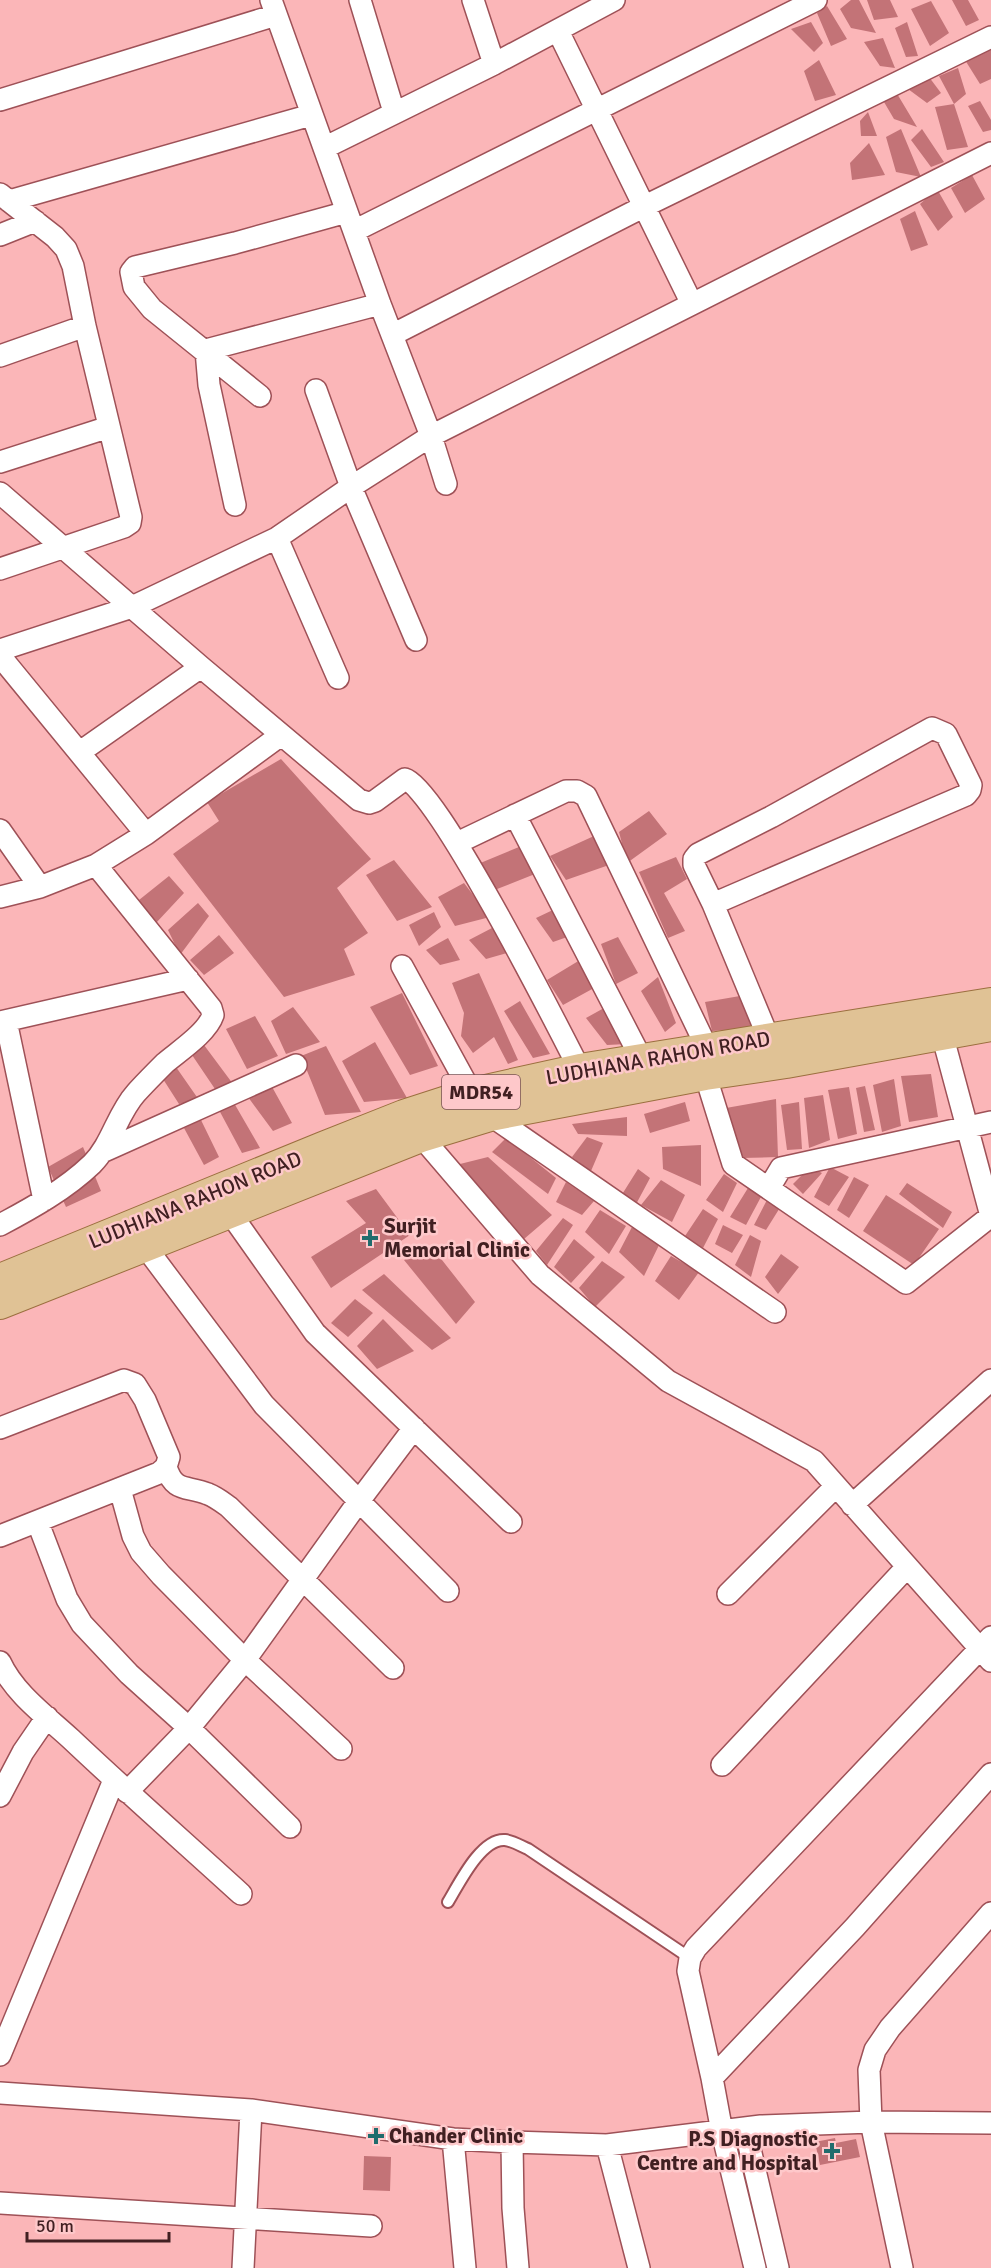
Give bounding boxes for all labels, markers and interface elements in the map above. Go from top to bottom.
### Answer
street label: LUDHIANA RAHON ROAD [544,1025,772,1091]
road number: MDR54 [442,1075,520,1109]
street label: LUDHIANA RAHON ROAD [85,1145,305,1255]
place label: Surjit Memorial Clinic [384,1213,530,1263]
marker: Surjit Memorial Clinic [361,1229,379,1247]
place label: Chander Clinic [389,2123,523,2149]
place label: P.S Diagnostic Centre and Hospital [637,2126,818,2176]
marker: Chander Clinic [367,2127,385,2145]
marker: P.S Diagnostic Centre and Hospital [823,2142,841,2160]
scale bar [27,2205,170,2243]
text: 50 m [36,2215,74,2237]

